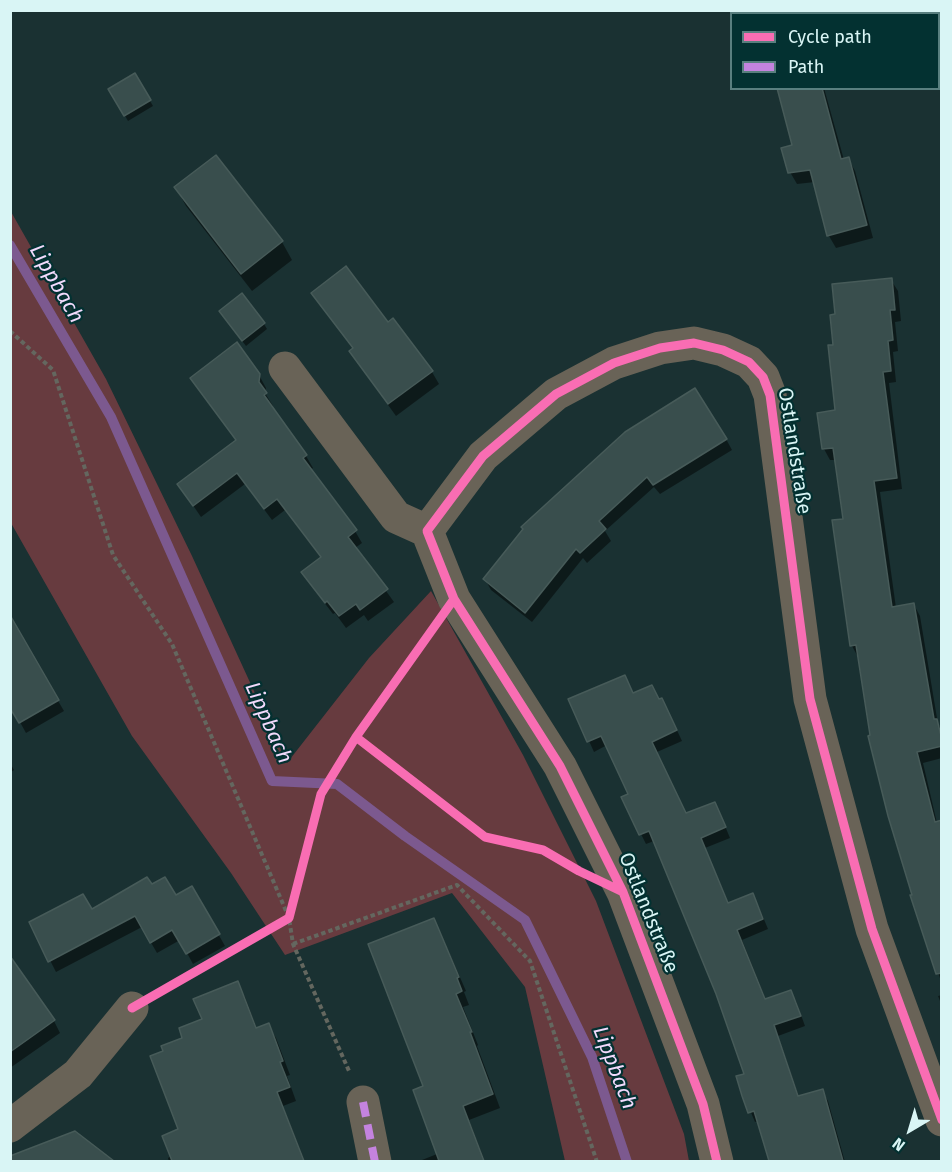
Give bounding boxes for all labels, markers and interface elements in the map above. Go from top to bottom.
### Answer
legend [730,12,940,90]
text: Cycle path [788,26,872,48]
text: Path [788,56,824,78]
water label: Lippbach [23,240,89,328]
street label: Ostlandstraße [772,386,816,516]
water label: Lippbach [239,678,297,768]
street label: Ostlandstraße [613,849,683,977]
water label: Lippbach [587,1023,641,1113]
north arrow [880,1100,940,1160]
text: N [889,1134,909,1155]

